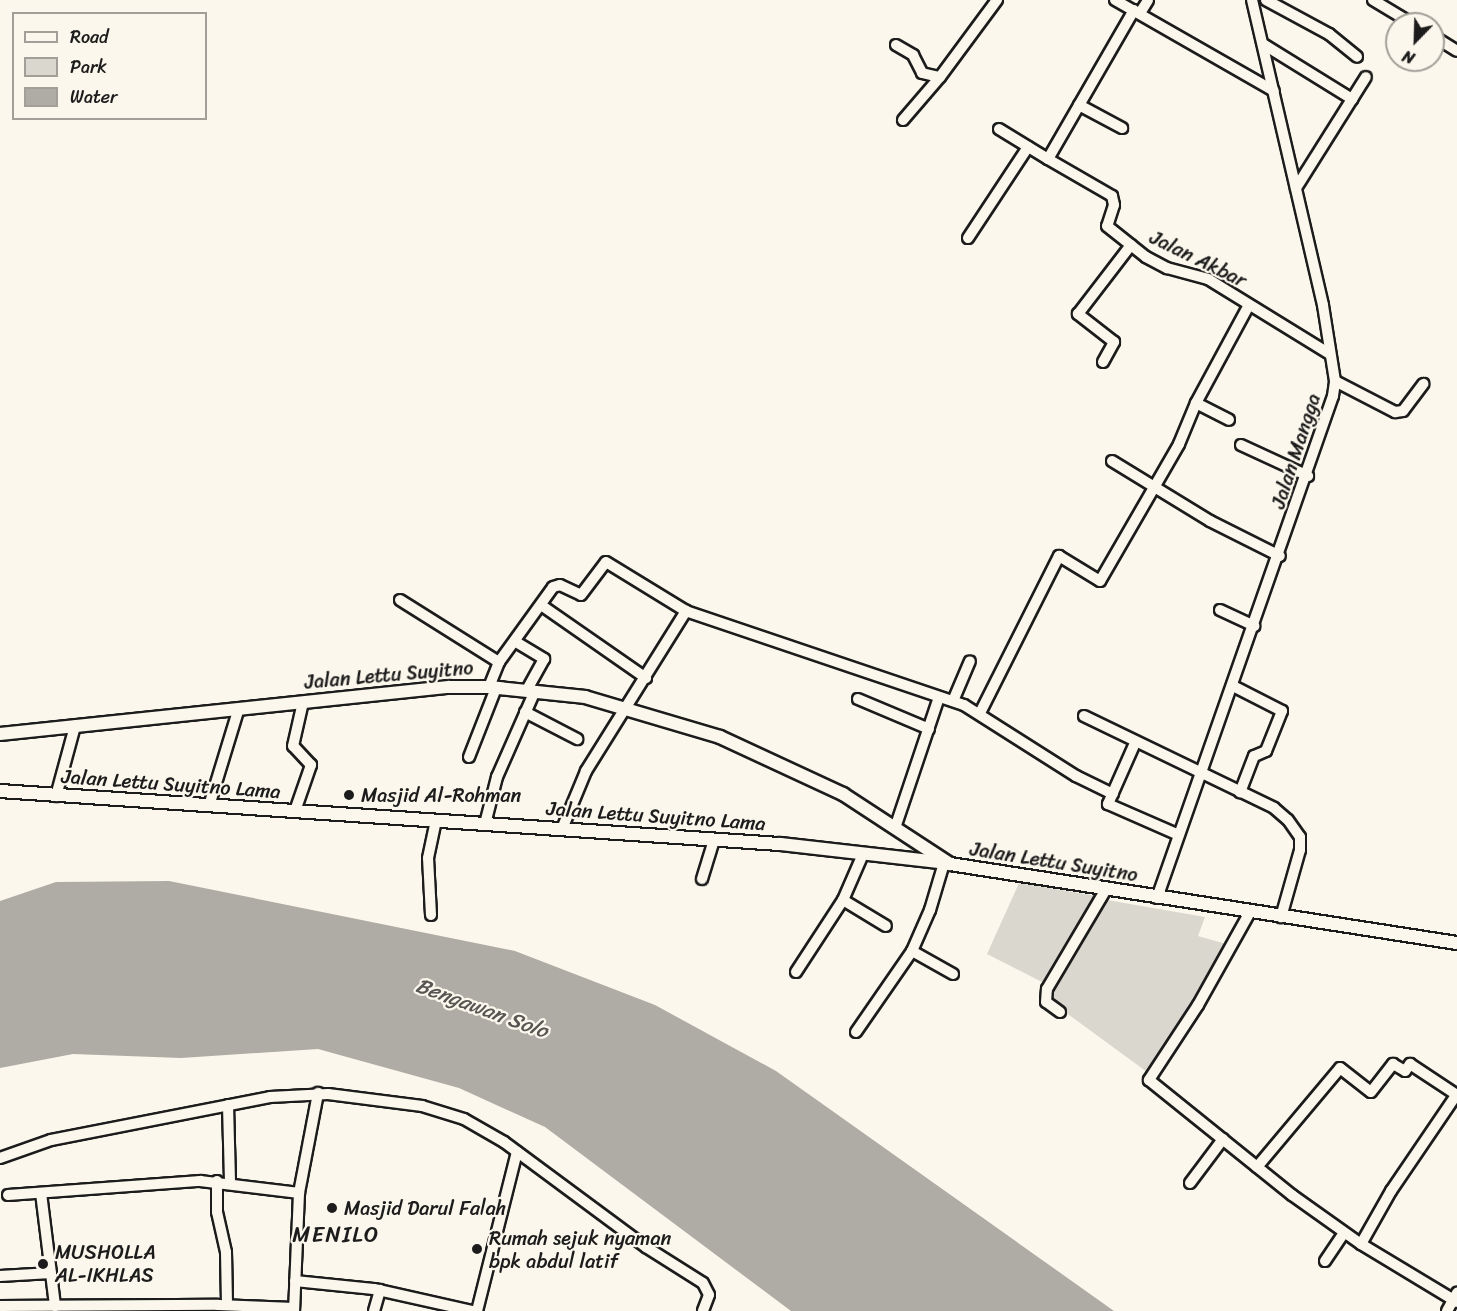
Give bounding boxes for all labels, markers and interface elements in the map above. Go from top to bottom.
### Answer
legend [12,12,207,120]
north arrow [1385,12,1445,72]
text: Road [70,21,109,53]
text: N [1398,42,1419,73]
text: Park [70,51,107,83]
text: Water [70,81,117,113]
street label: Jalan Akbar [1146,225,1250,293]
street label: Jalan Mangga [1266,391,1326,511]
street label: Jalan Lettu Suyitno [302,656,476,694]
street label: Jalan Lettu Suyitno Lama [60,764,282,804]
place label: Masjid Al-Rohman [361,783,521,807]
marker: Masjid Al-Rohman [342,788,356,802]
street label: Jalan Lettu Suyitno Lama [545,796,767,836]
street label: Jalan Lettu Suyitno [967,837,1141,887]
water label: Bengawan Solo [412,972,552,1044]
place label: Masjid Darul Falah [344,1196,506,1220]
marker: Masjid Darul Falah [325,1201,339,1215]
district label: MENILO [293,1222,379,1248]
place label: Rumah sejuk nyaman bpk abdul latif [489,1226,673,1273]
place label: MUSHOLLA AL-IKHLAS [55,1240,156,1287]
marker: Rumah sejuk nyaman bpk abdul latif [470,1242,484,1256]
marker: MUSHOLLA AL-IKHLAS [36,1257,50,1271]

